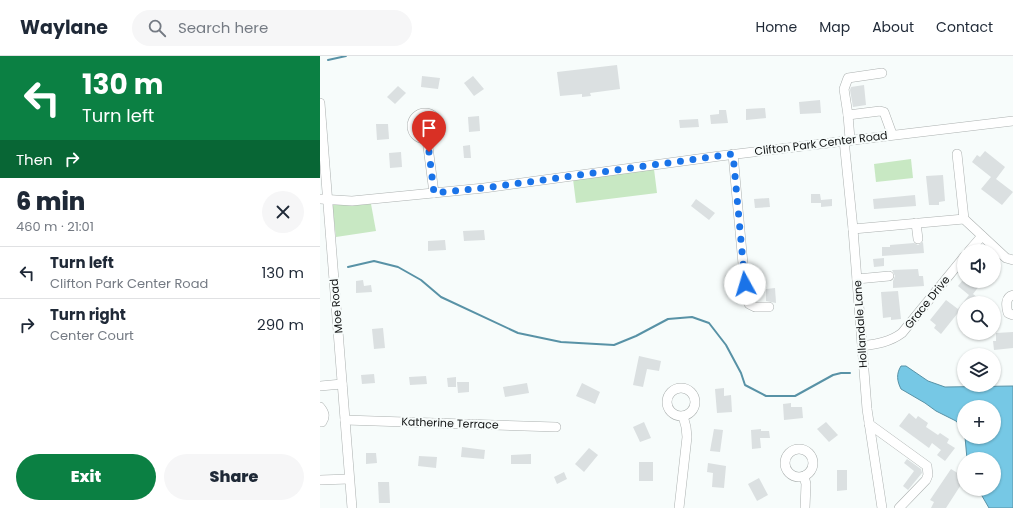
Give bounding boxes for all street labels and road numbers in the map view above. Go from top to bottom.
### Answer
street label: Clifton Park Center Road [754,127,888,159]
street label: Grace Drive [901,272,954,332]
street label: Moe Road [326,278,346,334]
street label: Hollandale Lane [849,279,871,368]
street label: Katherine Terrace [401,413,499,433]

